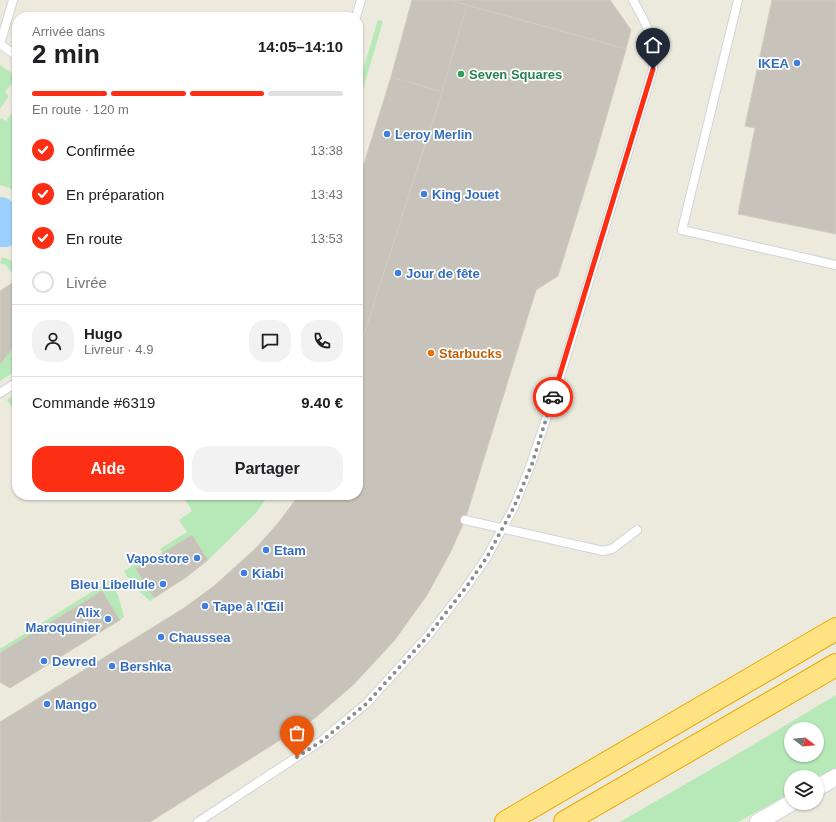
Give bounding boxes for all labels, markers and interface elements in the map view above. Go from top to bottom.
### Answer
text: Arrivée dans [32,24,105,39]
pin [636,28,670,69]
icon: home [642,34,664,56]
text: 14:05–14:10 [258,38,343,55]
text: 2 min [32,39,100,69]
place label: IKEA [758,56,790,71]
marker: IKEA [792,58,802,68]
place label: Seven Squares [469,67,562,82]
marker: Seven Squares [456,69,466,79]
text: En route · 120 m [32,102,129,117]
place label: Leroy Merlin [395,127,472,142]
marker: Leroy Merlin [382,129,392,139]
icon: check [32,139,54,161]
text: Confirmée [66,142,135,159]
text: 13:38 [310,143,343,158]
icon: check [32,183,54,205]
text: En préparation [66,186,164,203]
text: 13:43 [310,187,343,202]
place label: King Jouet [432,187,500,202]
marker: King Jouet [419,189,429,199]
icon: check [32,227,54,249]
text: En route [66,230,123,247]
text: 13:53 [310,231,343,246]
place label: Jour de fête [406,266,480,281]
marker: Jour de fête [393,268,403,278]
text: Livrée [66,274,107,291]
button: person [32,320,74,362]
button: chat [249,320,291,362]
button: phone [301,320,343,362]
text: Hugo [84,325,122,342]
text: Livreur · 4.9 [84,342,153,357]
place label: Starbucks [439,346,502,361]
marker: Starbucks [426,348,436,358]
courier [533,377,573,417]
icon: car [542,386,564,408]
text: Commande #6319 [32,394,155,411]
text: 9.40 € [301,394,343,411]
button: Aide [32,446,184,492]
button: Partager [192,446,343,492]
place label: Etam [274,543,306,558]
marker: Etam [261,545,271,555]
place label: Vapostore [126,551,189,566]
marker: Vapostore [192,553,202,563]
place label: Kiabi [252,566,284,581]
marker: Kiabi [239,568,249,578]
place label: Bleu Libellule [70,577,155,592]
marker: Bleu Libellule [158,579,168,589]
place label: Tape à l'Œil [213,599,284,614]
marker: Tape à l'Œil [200,601,210,611]
place label: Alix Maroquinier [26,605,101,635]
marker: Alix Maroquinier [103,614,113,624]
place label: Chaussea [169,630,231,645]
marker: Chaussea [156,632,166,642]
place label: Devred [52,654,96,669]
marker: Devred [39,656,49,666]
place label: Bershka [120,659,172,674]
marker: Bershka [107,661,117,671]
place label: Mango [55,697,97,712]
marker: Mango [42,699,52,709]
pin [280,716,314,757]
icon: bag [286,722,308,744]
north arrow [784,722,824,762]
map controls [784,722,824,810]
button: layers [784,770,824,810]

